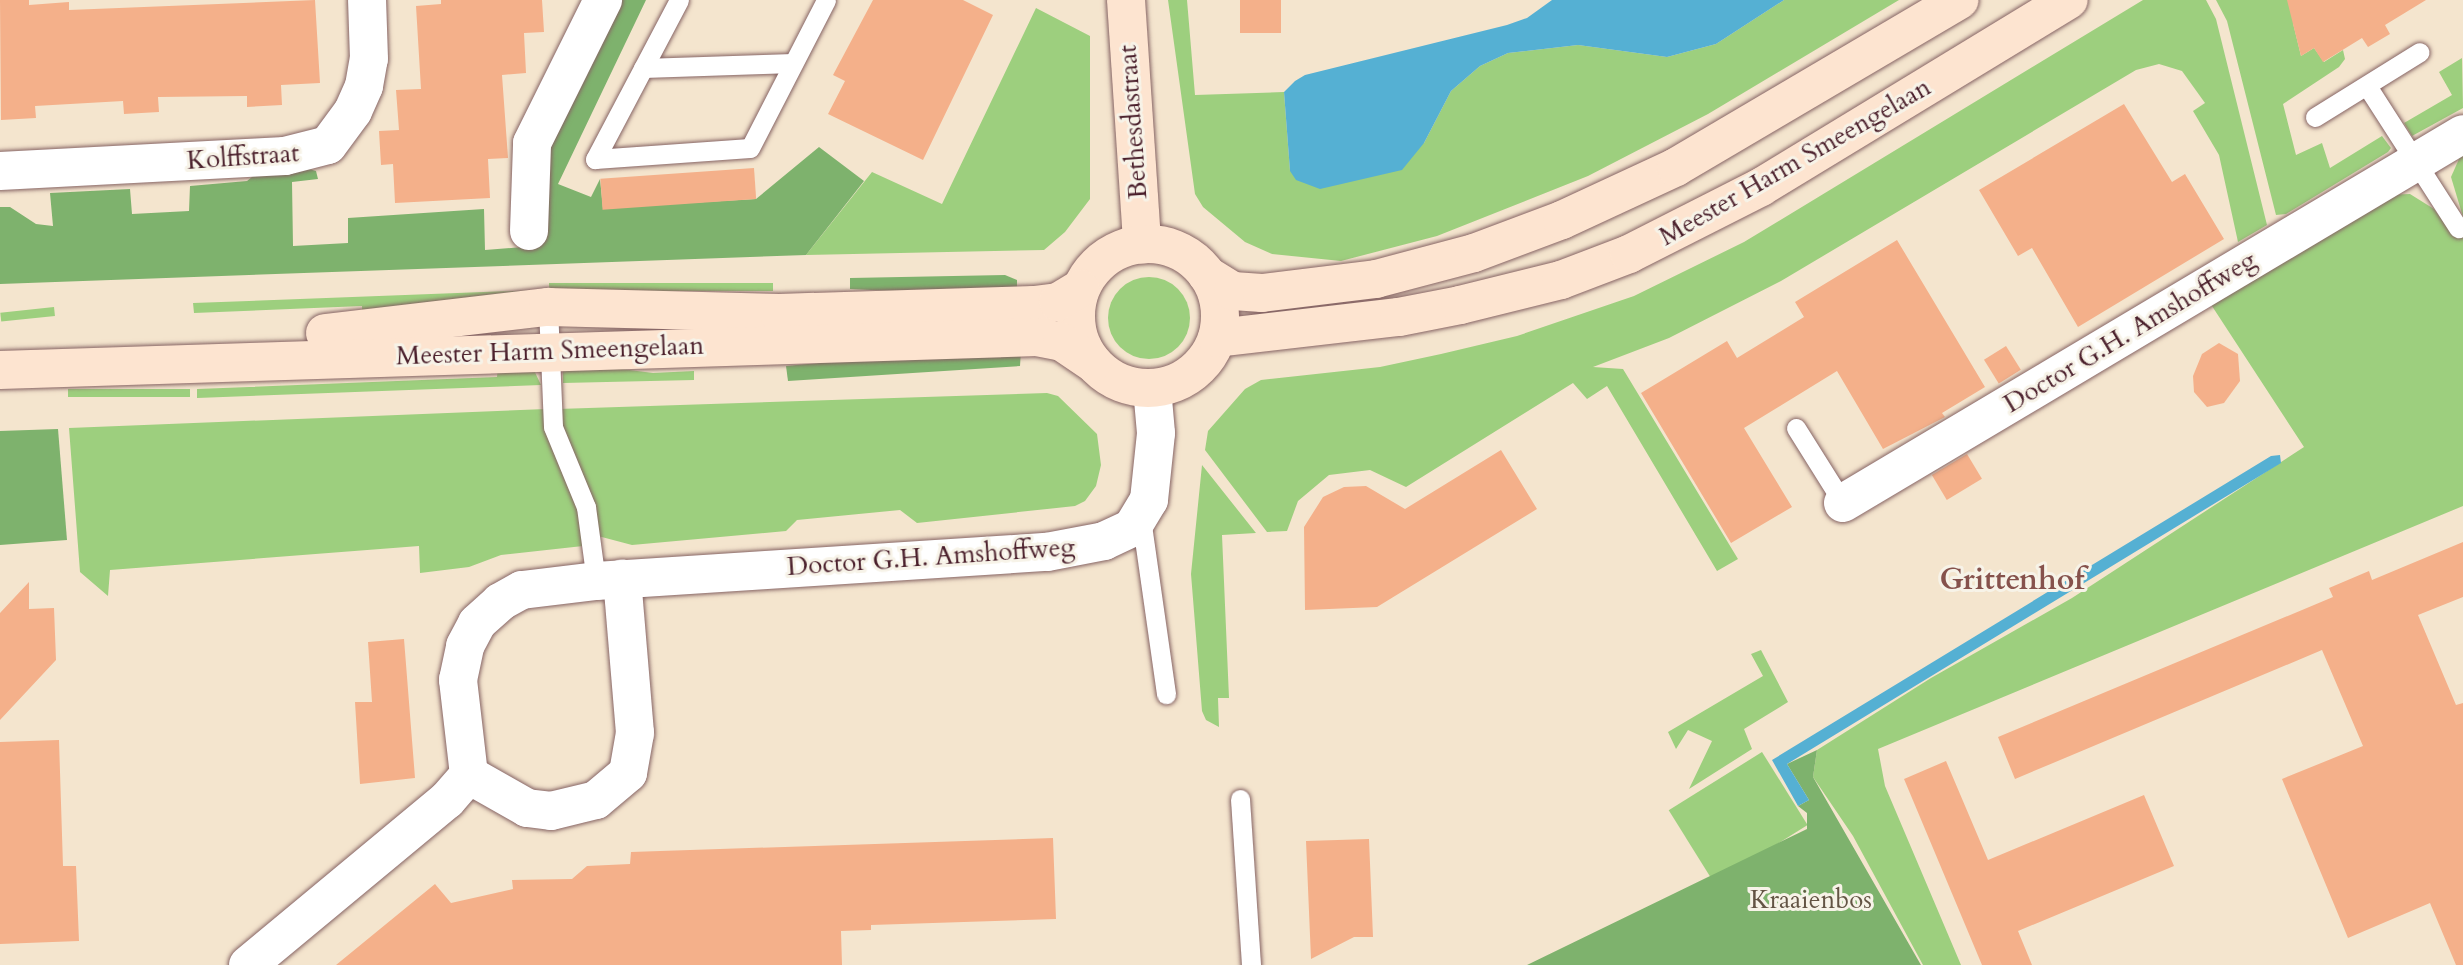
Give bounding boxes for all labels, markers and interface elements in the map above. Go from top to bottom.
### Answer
street label: Bethesdastraat [1112,44,1154,200]
street label: Meester Harm Smeengelaan [1654,71,1936,253]
street label: Kolffstraat [186,138,300,176]
street label: Doctor G.H. Amshoffweg [1998,244,2262,420]
street label: Meester Harm Smeengelaan [395,330,705,372]
street label: Doctor G.H. Amshoffweg [786,531,1076,583]
district label: Grittenhof [1939,562,2085,598]
park label: Kraaienbos [1750,884,1872,916]

